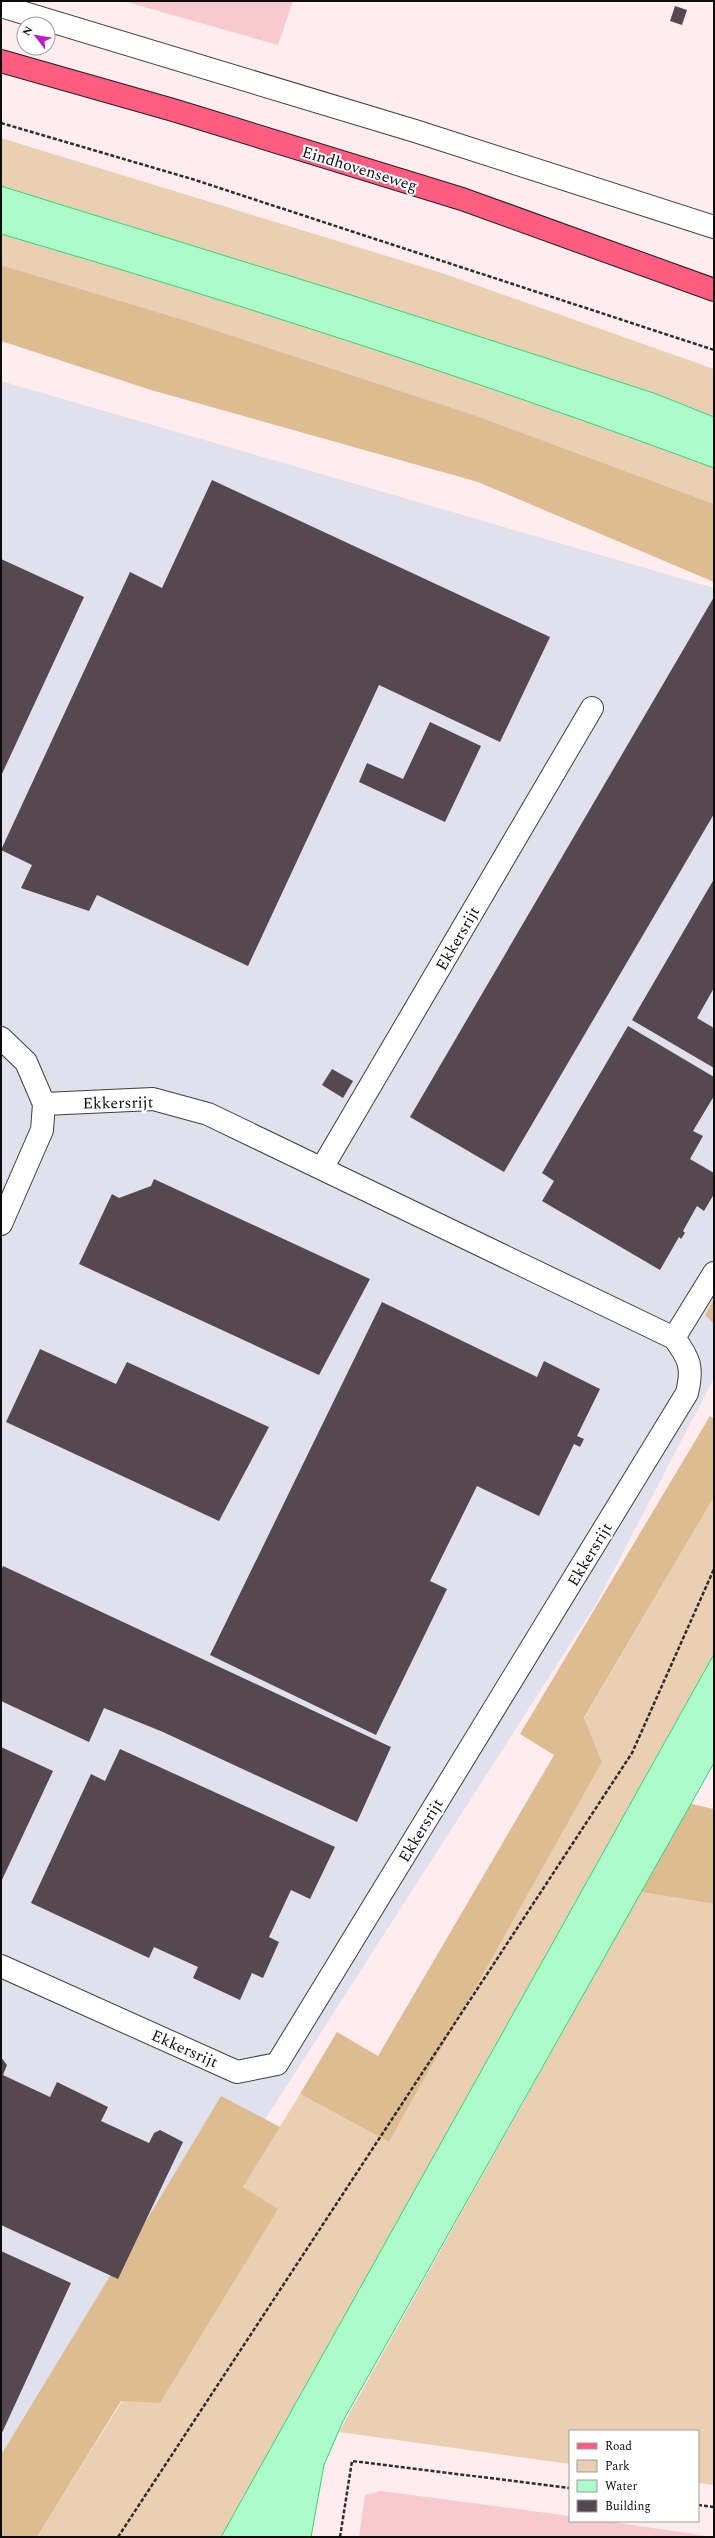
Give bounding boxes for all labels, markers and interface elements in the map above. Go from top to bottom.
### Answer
north arrow [16,16,56,56]
text: N [18,23,37,39]
street label: Eindhovenseweg [299,140,420,198]
street label: Ekkersrijt [430,902,486,975]
street label: Ekkersrijt [82,1090,154,1116]
street label: Ekkersrijt [561,1518,619,1591]
street label: Ekkersrijt [392,1794,450,1867]
street label: Ekkersrijt [147,2024,222,2074]
legend [569,2430,699,2522]
text: Road [605,2437,632,2456]
text: Park [605,2457,630,2476]
text: Water [605,2477,637,2496]
text: Building [605,2497,651,2516]

